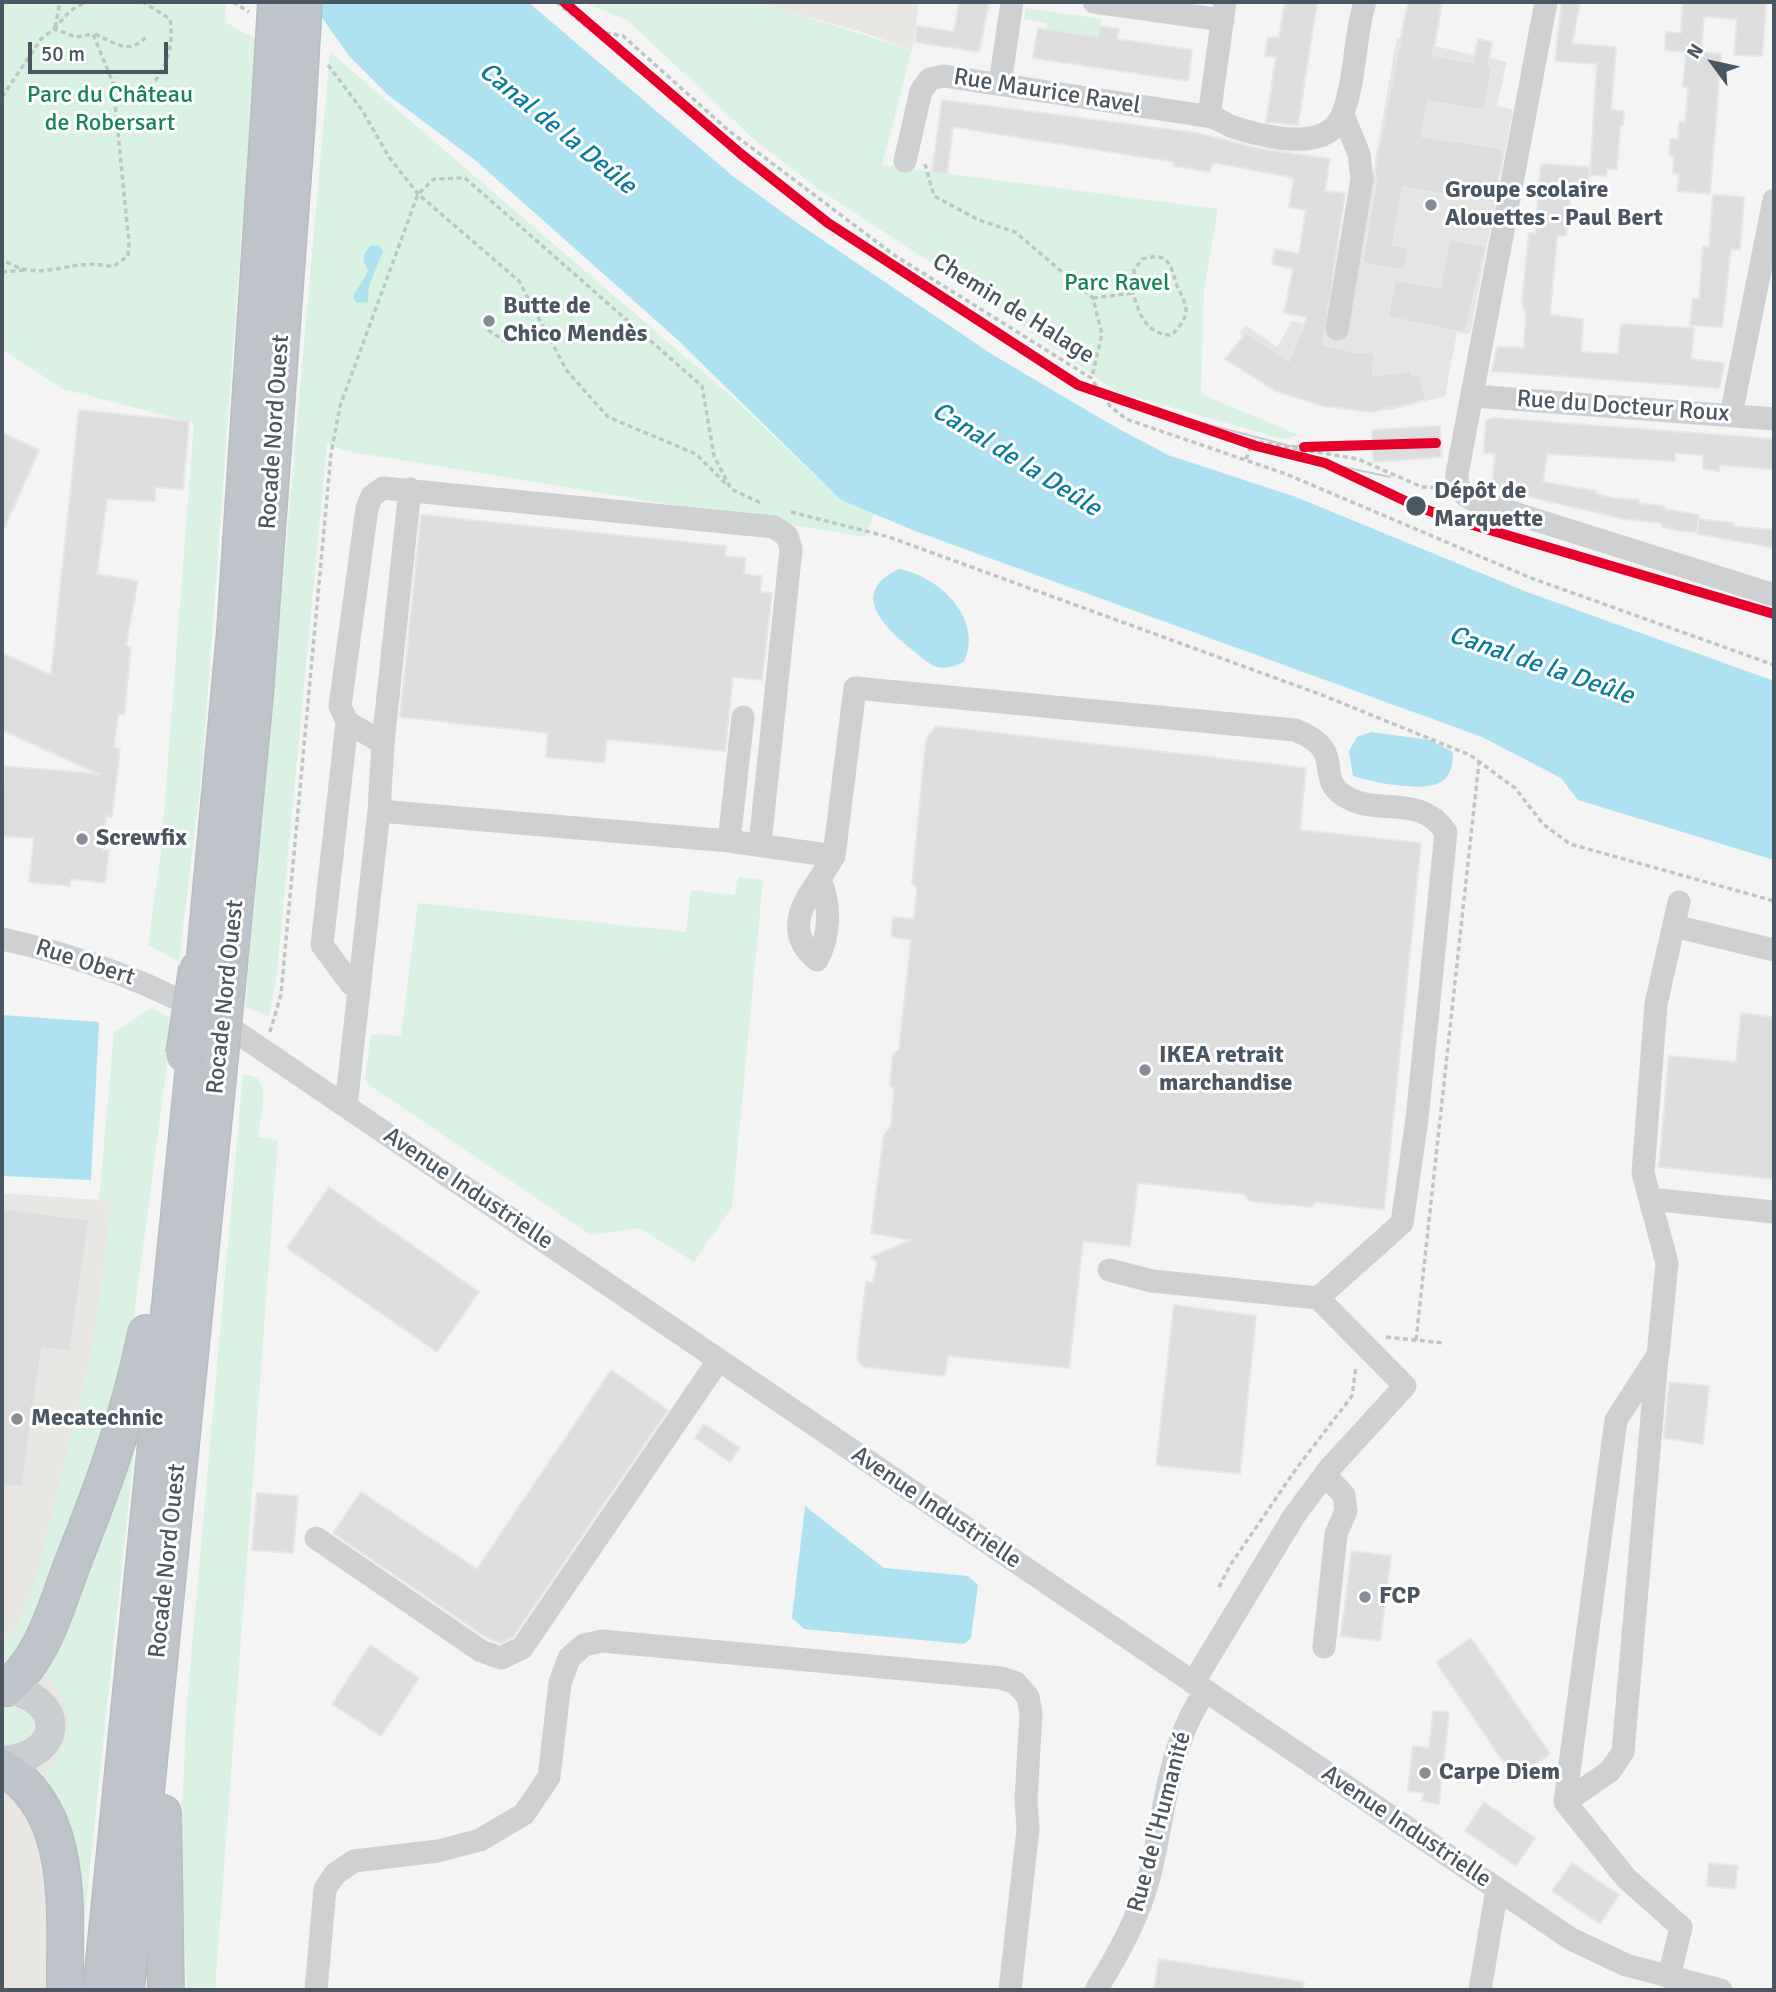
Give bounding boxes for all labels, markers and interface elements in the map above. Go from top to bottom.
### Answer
scale bar [32,28,172,72]
north arrow [1678,28,1748,98]
text: N [1682,39,1709,64]
text: 50 m [41,41,85,67]
water label: Canal de la Deûle [472,56,642,202]
street label: Rue Maurice Ravel [951,63,1143,121]
park label: Parc du Château de Robersart [27,82,193,138]
place label: Groupe scolaire Alouettes - Paul Bert [1445,177,1663,233]
marker: Groupe scolaire Alouettes - Paul Bert [1423,197,1439,213]
street label: Chemin de Halage [927,248,1099,370]
park label: Parc Ravel [1064,270,1170,298]
place label: Butte de Chico Mendès [503,293,647,349]
marker: Butte de Chico Mendès [481,313,497,329]
street label: Rocade Nord Ouest [254,334,296,530]
street label: Rue du Docteur Roux [1516,385,1730,429]
water label: Canal de la Deûle [926,396,1106,524]
place label: Dépôt de Marquette [1434,478,1543,534]
marker: Dépôt de Marquette [1404,494,1428,518]
water label: Canal de la Deûle [1445,620,1637,712]
place label: Screwfix [96,825,187,853]
marker: Screwfix [74,831,90,847]
street label: Rocade Nord Ouest [201,898,251,1096]
street label: Rue Obert [32,933,138,993]
place label: IKEA retrait marchandise [1159,1042,1292,1098]
marker: IKEA retrait marchandise [1137,1062,1153,1078]
street label: Avenue Industrielle [378,1122,558,1256]
place label: Mecatechnic [31,1405,163,1433]
marker: Mecatechnic [9,1411,25,1427]
street label: Avenue Industrielle [846,1441,1026,1575]
street label: Rocade Nord Ouest [143,1462,193,1660]
place label: FCP [1379,1583,1420,1611]
marker: FCP [1357,1589,1373,1605]
street label: Rue de l'Humanité [1122,1729,1198,1915]
place label: Carpe Diem [1439,1759,1560,1787]
street label: Avenue Industrielle [1316,1760,1496,1894]
marker: Carpe Diem [1417,1765,1433,1781]

